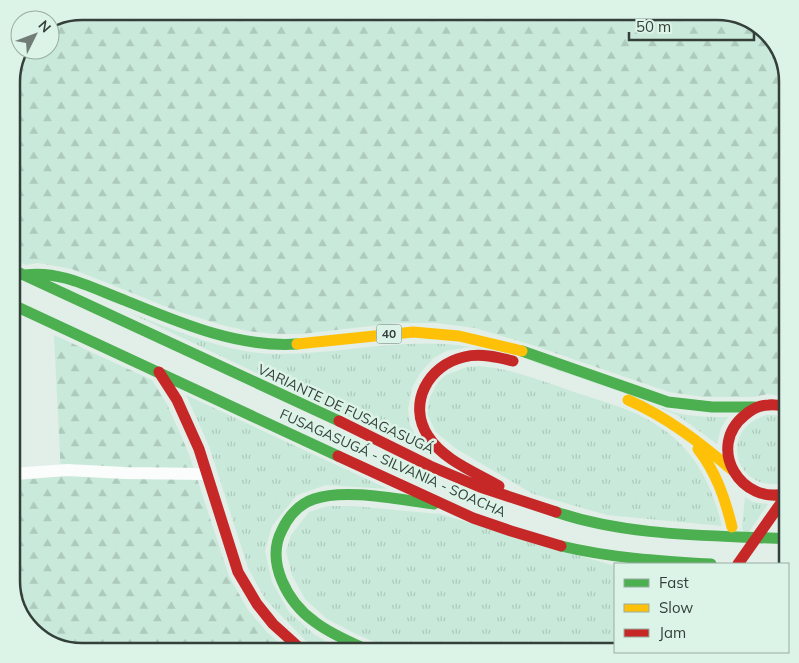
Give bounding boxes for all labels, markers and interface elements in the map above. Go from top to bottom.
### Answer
north arrow [10,10,60,60]
scale bar [629,10,754,42]
text: N [34,16,55,36]
text: 50 m [636,17,671,36]
road number: 40 [376,324,402,344]
street label: VARIANTE DE FUSAGASUGÁ [255,360,438,458]
street label: FUSAGASUGÁ - SILVANIA - SOACHA [277,405,510,521]
legend [614,563,789,653]
text: Fast [659,573,689,592]
text: Slow [659,598,693,617]
text: Jam [659,623,686,642]

